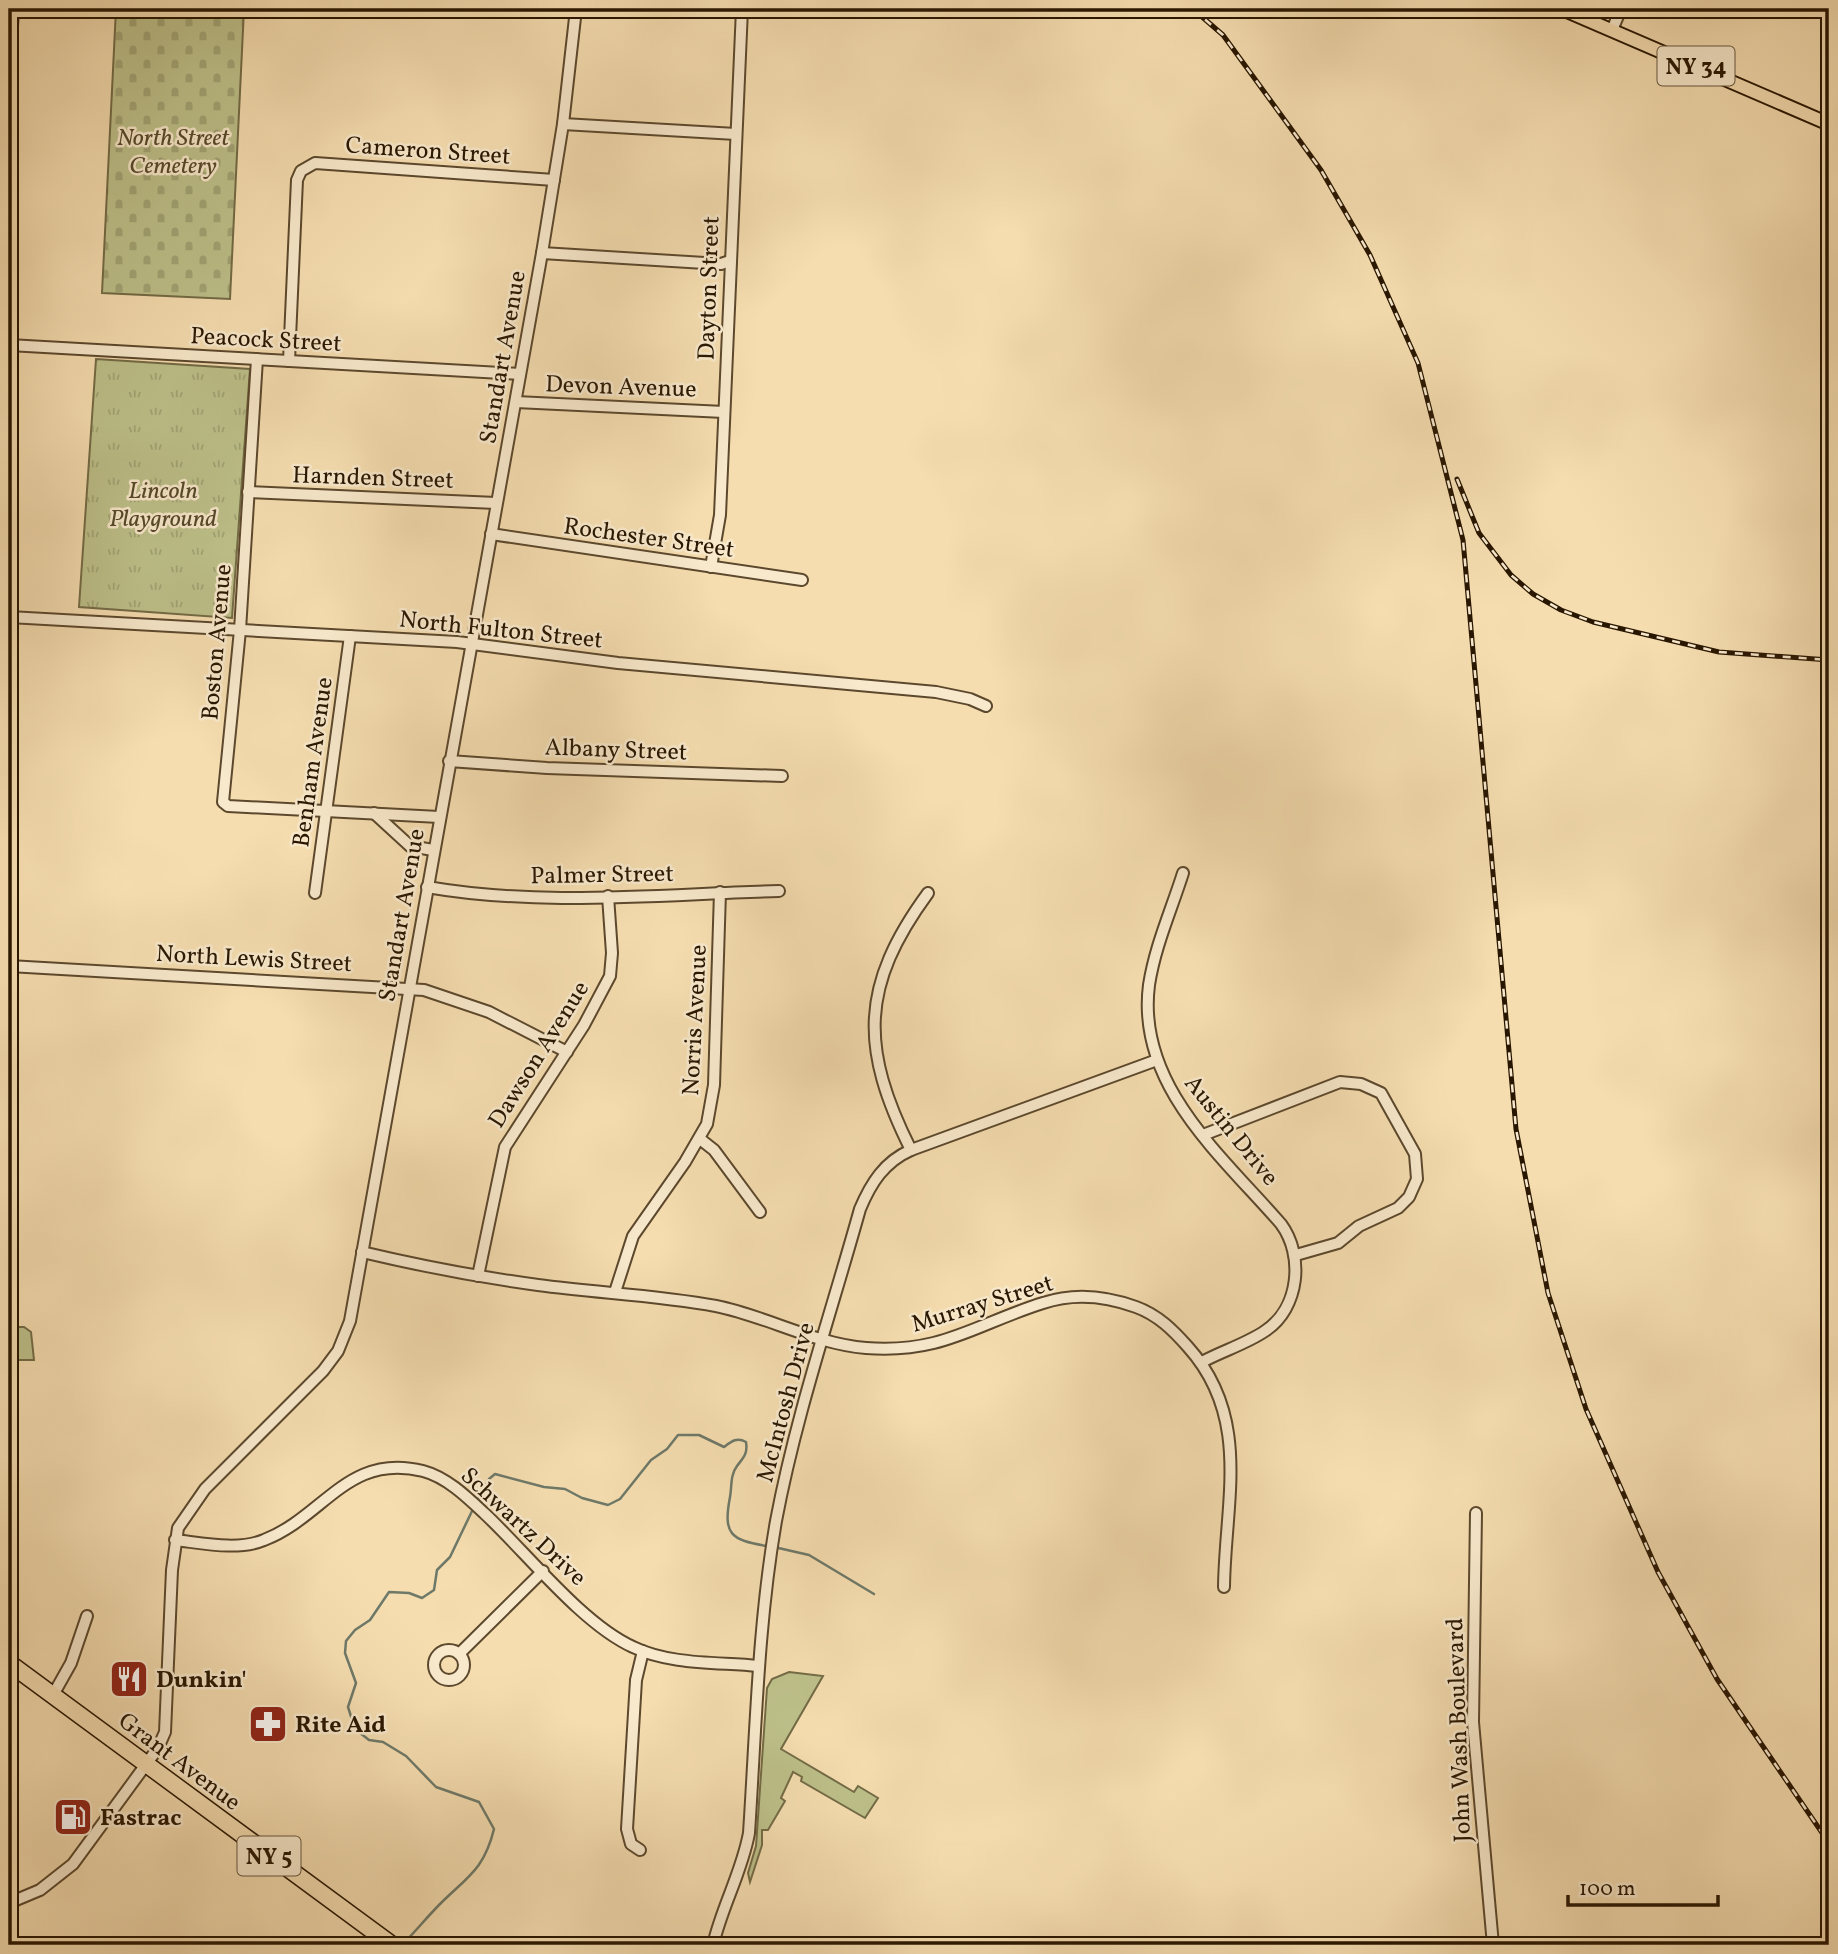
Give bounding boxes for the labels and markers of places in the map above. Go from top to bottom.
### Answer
restaurant icon: Dunkin' [108,1658,150,1700]
place label: Dunkin' [156,1664,247,1698]
pharmacy icon: Rite Aid [247,1703,289,1745]
place label: Rite Aid [295,1709,386,1743]
fuel station icon: Fastrac [52,1796,94,1838]
place label: Fastrac [100,1802,182,1836]

